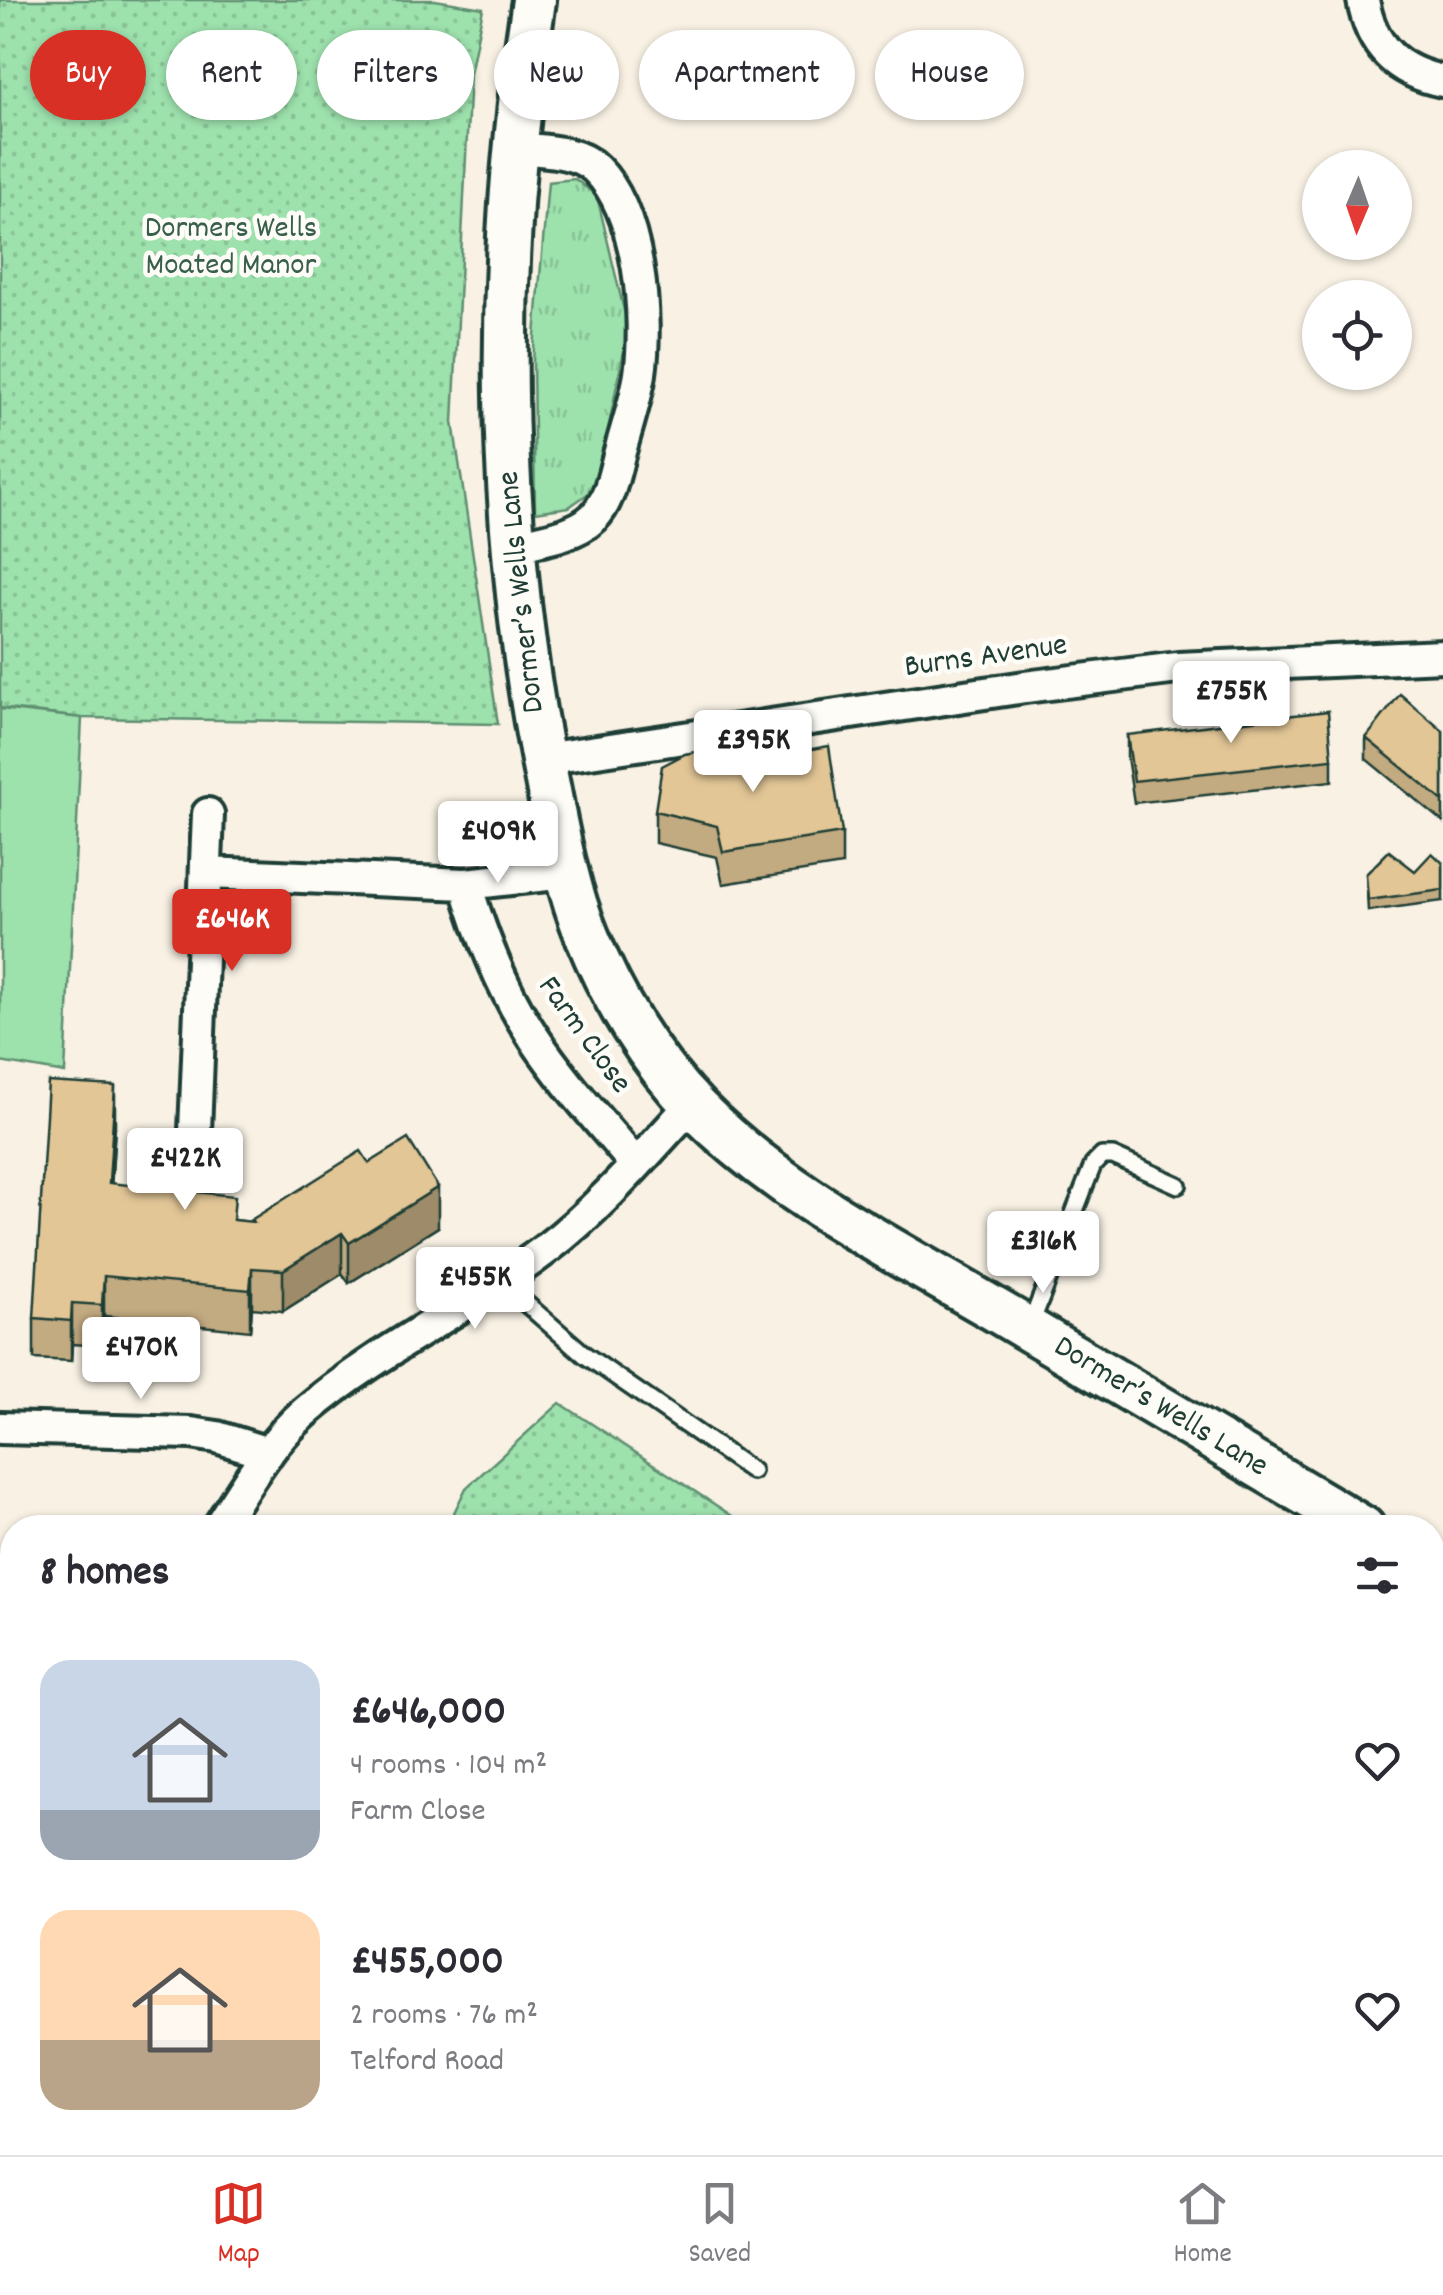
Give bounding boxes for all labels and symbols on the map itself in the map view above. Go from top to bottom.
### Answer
north arrow [1302,150,1412,260]
park label: Dormers Wells Moated Manor [145,207,317,290]
street label: Dormer’s Wells Lane [487,469,559,715]
street label: Burns Avenue [902,624,1070,692]
pin: £755K [1161,661,1301,746]
pin: £395K [683,710,823,795]
pin: £409K [428,801,568,886]
pin: £646K [162,889,302,974]
street label: Farm Close [525,968,641,1104]
pin: £422K [115,1128,255,1213]
pin: £316K [973,1211,1113,1296]
pin: £455K [405,1247,545,1332]
pin: £470K [71,1317,211,1402]
street label: Dormer’s Wells Lane [1044,1326,1276,1490]

